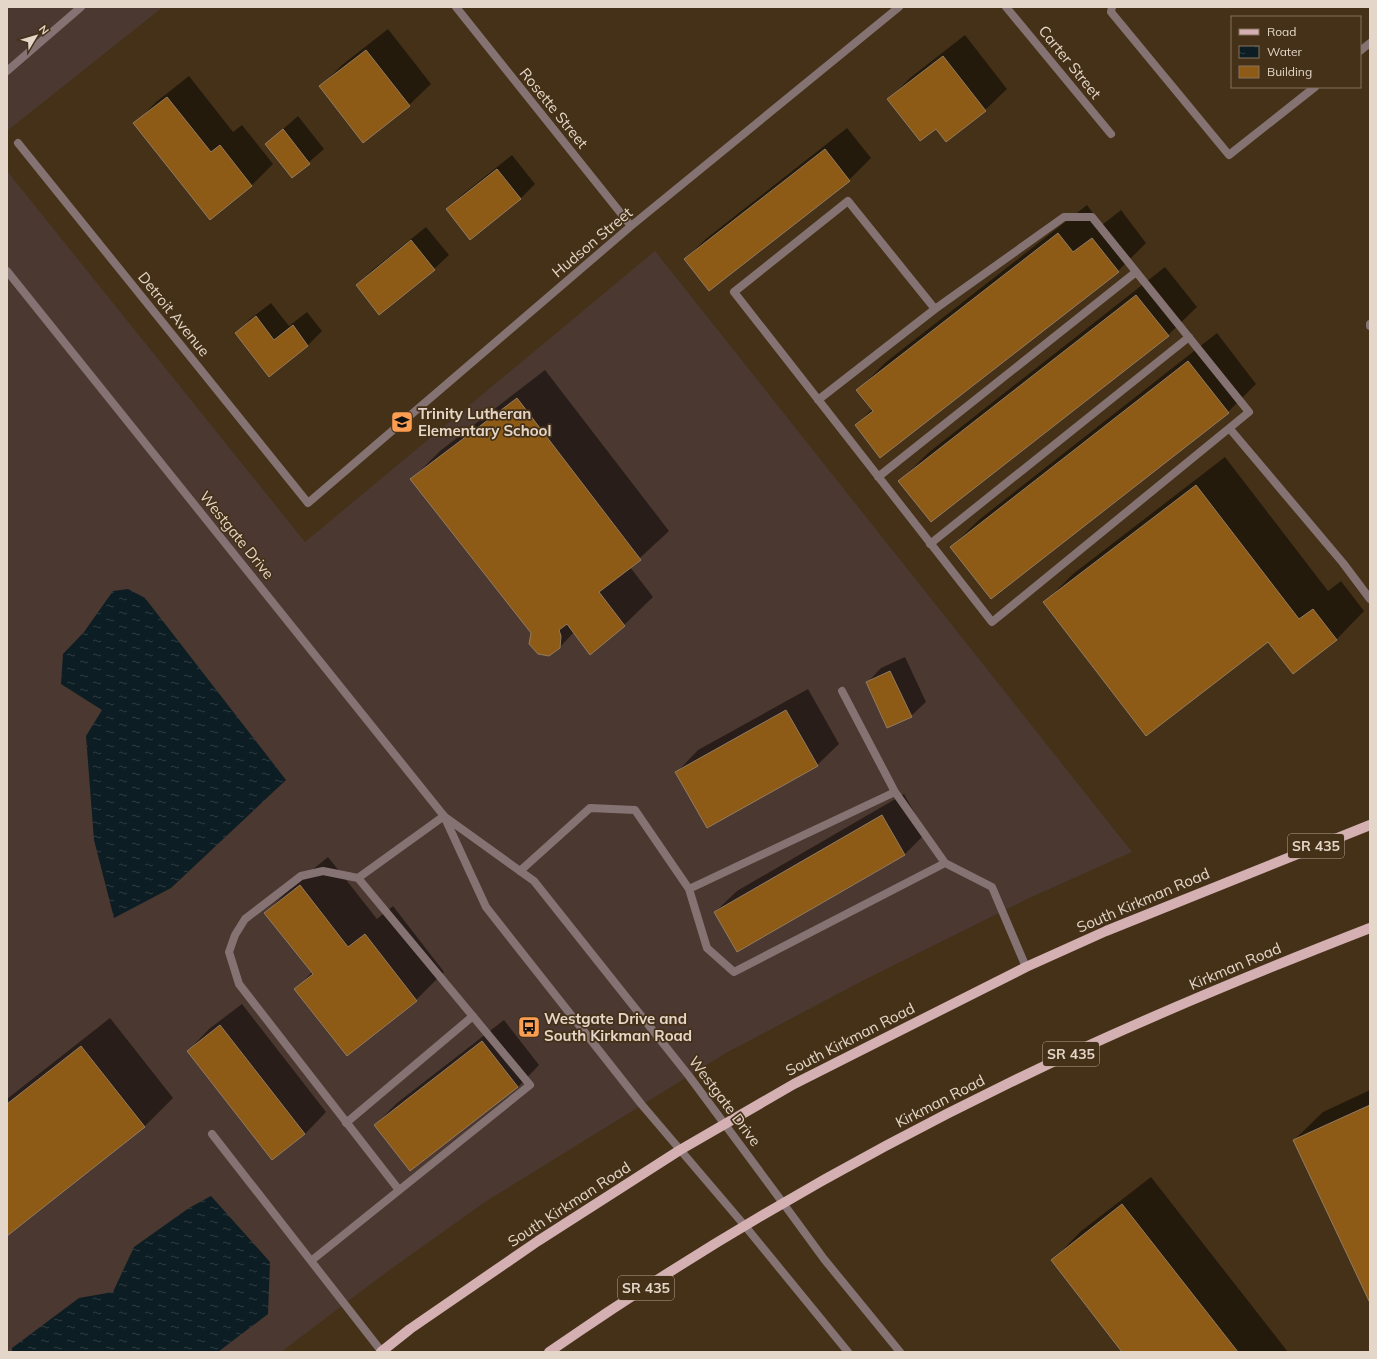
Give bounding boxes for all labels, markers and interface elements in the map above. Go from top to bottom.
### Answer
north arrow [16,16,56,56]
legend [1231,16,1361,88]
street label: Carter Street [1035,21,1105,103]
text: N [36,22,52,37]
text: Road [1267,24,1296,39]
text: Water [1267,44,1303,59]
street label: Rosette Street [516,64,592,152]
text: Building [1267,64,1312,79]
street label: Hudson Street [548,203,636,281]
street label: Detroit Avenue [134,268,214,360]
place label: Trinity Lutheran Elementary School [418,404,551,440]
school or university icon: Trinity Lutheran Elementary School [389,409,415,435]
street label: Westgate Drive [196,487,278,583]
road number: SR 435 [1288,834,1344,858]
street label: South Kirkman Road [1074,863,1212,937]
street label: Kirkman Road [1186,938,1284,994]
street label: South Kirkman Road [782,998,918,1080]
place label: Westgate Drive and South Kirkman Road [544,1009,692,1045]
bus stop icon: Westgate Drive and South Kirkman Road [516,1014,542,1040]
road number: SR 435 [1043,1042,1099,1066]
street label: Westgate Drive [685,1052,765,1150]
street label: Kirkman Road [892,1070,988,1132]
street label: South Kirkman Road [504,1157,634,1251]
road number: SR 435 [618,1276,674,1300]

